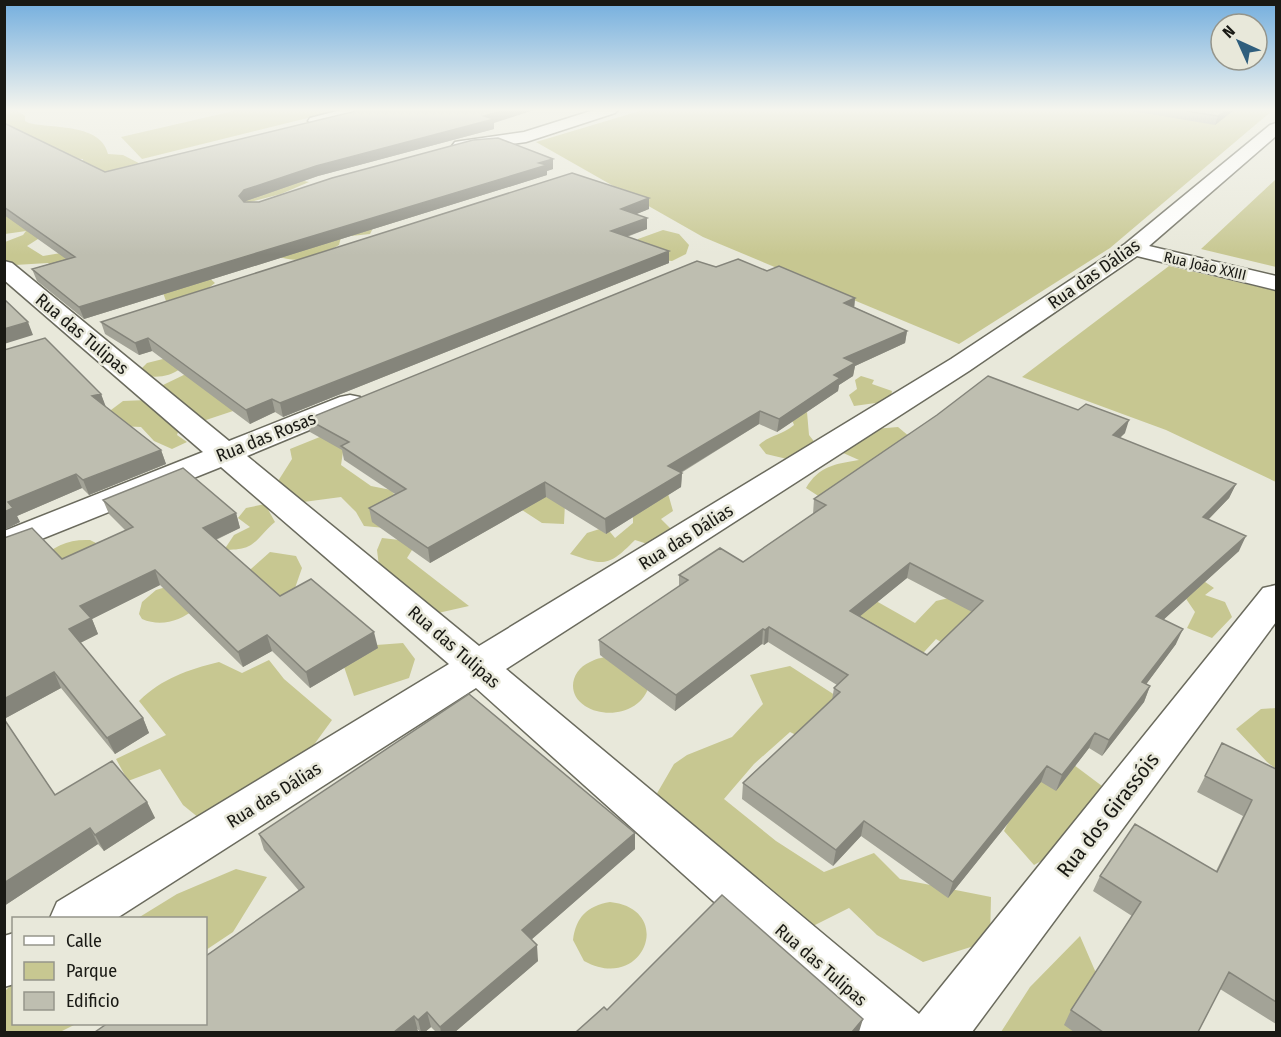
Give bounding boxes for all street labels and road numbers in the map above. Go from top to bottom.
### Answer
street label: Rua das Dálias [1044,234,1144,314]
street label: Rua João XXIII [1162,248,1248,284]
street label: Rua das Tulipas [31,289,133,379]
street label: Rua das Rosas [213,407,319,467]
street label: Rua das Dálias [635,499,738,575]
street label: Rua das Tulipas [404,601,505,693]
street label: Rua dos Girassóis [1051,747,1165,883]
street label: Rua das Dálias [223,757,326,833]
street label: Rua das Tulipas [771,919,872,1011]

